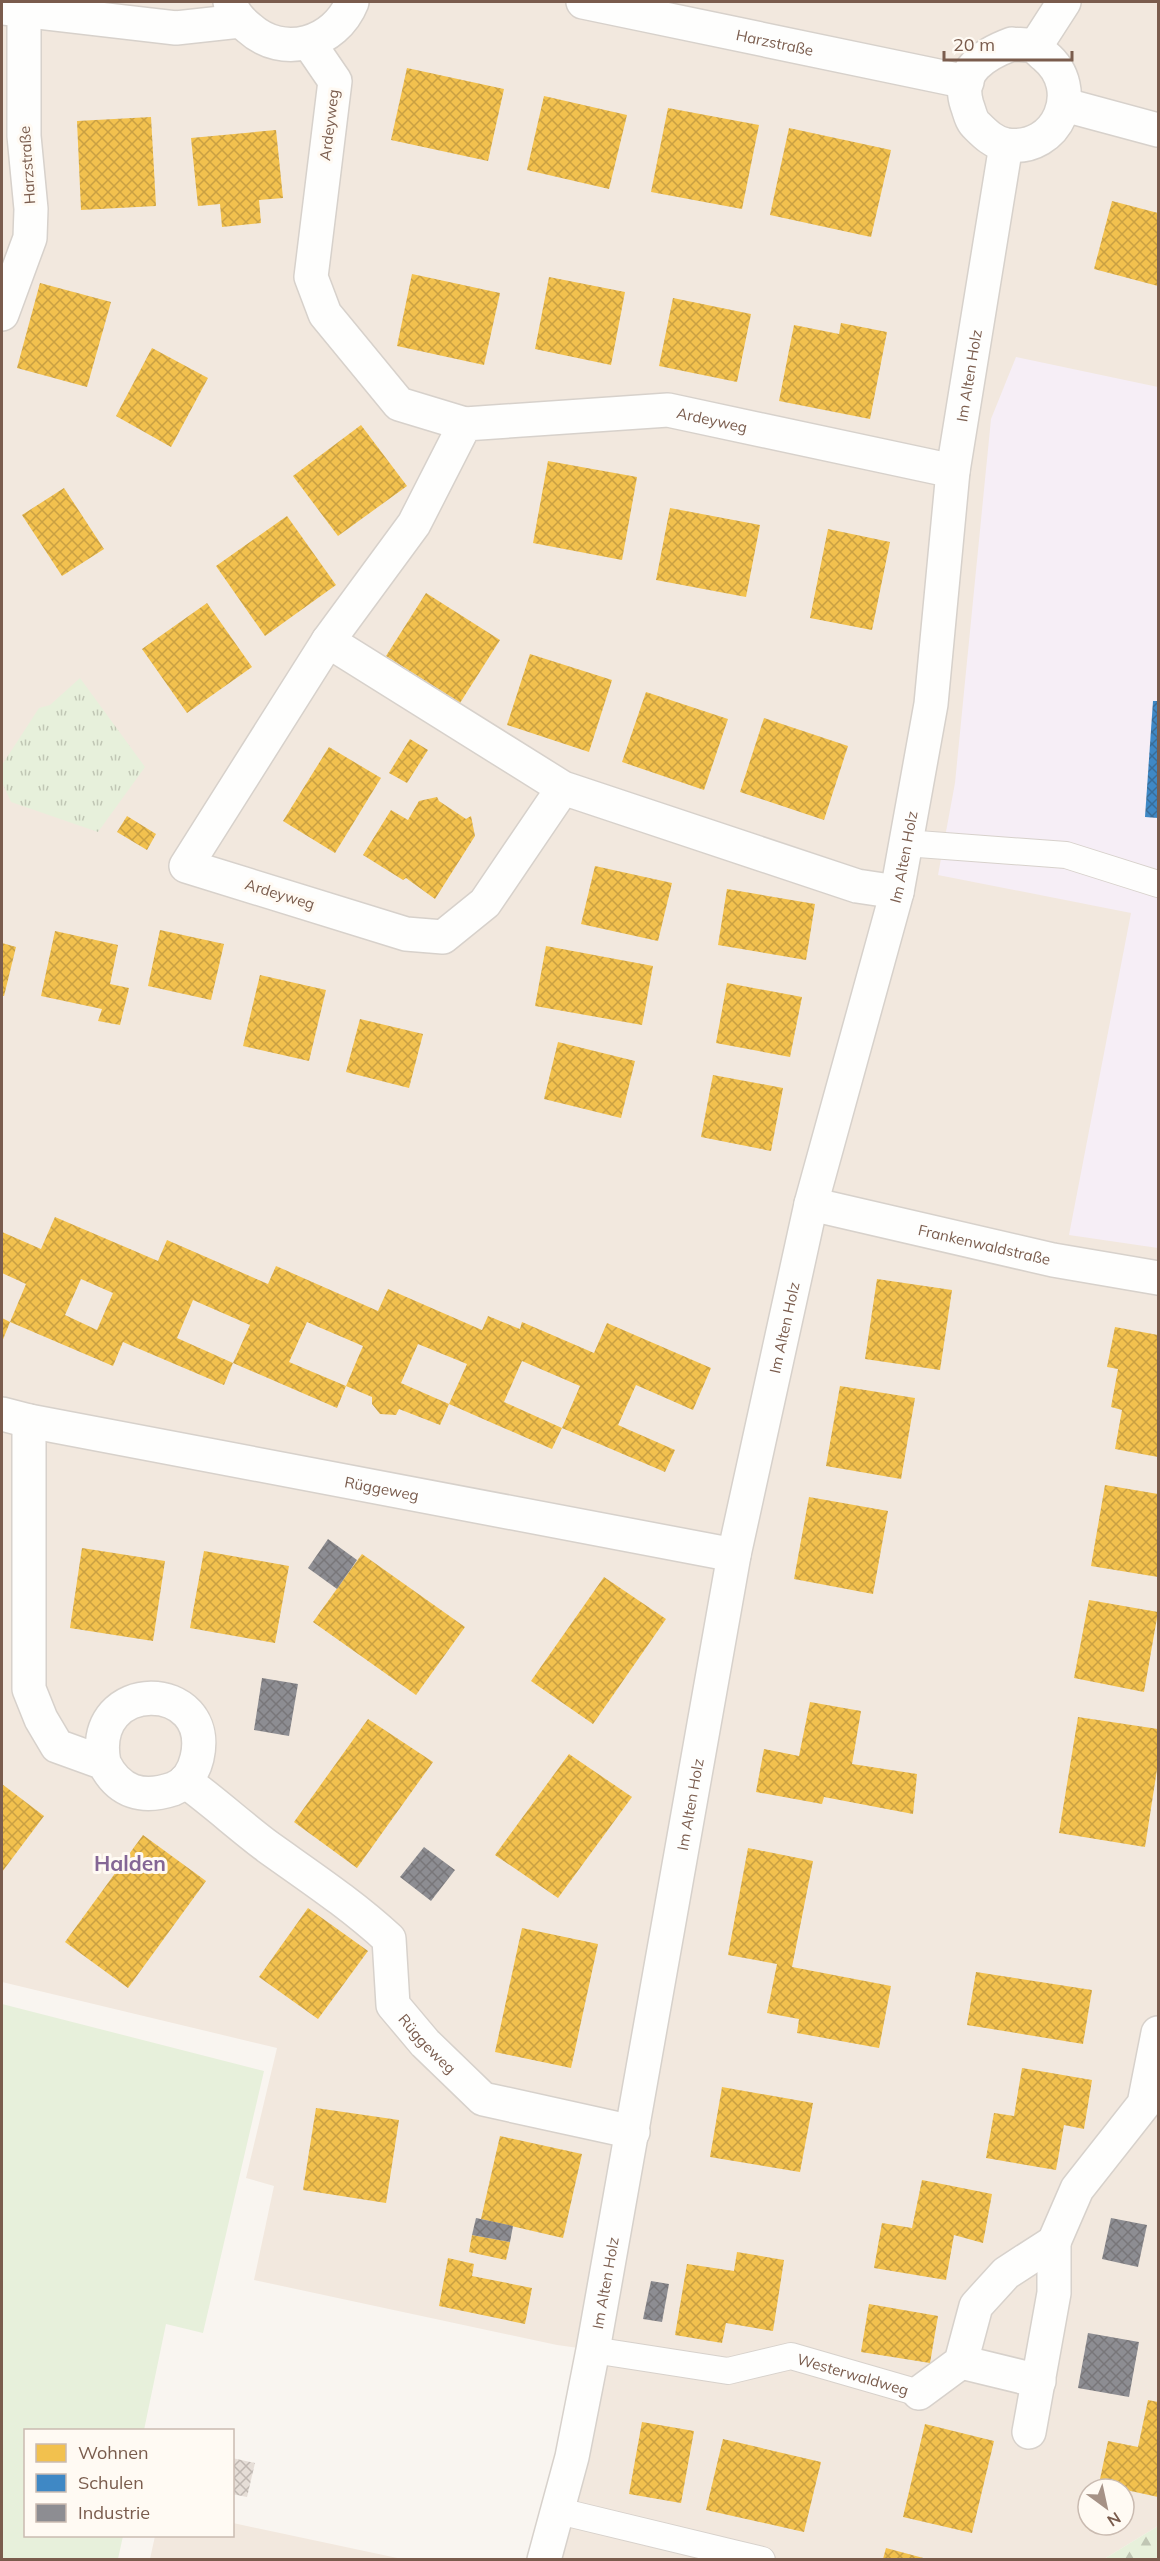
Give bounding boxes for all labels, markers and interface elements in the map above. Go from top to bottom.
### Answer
scale bar [944,24,1072,62]
street label: Harzstraße [735,25,815,59]
text: 20 m [953,33,995,56]
street label: Ardeyweg [315,88,343,162]
street label: Harzstraße [15,125,39,205]
street label: Im Alten Holz [952,328,985,423]
street label: Ardeyweg [675,403,749,436]
street label: Im Alten Holz [885,809,921,905]
street label: Ardeyweg [243,874,317,914]
street label: Frankenwaldstraße [916,1220,1052,1269]
street label: Im Alten Holz [765,1280,803,1375]
street label: Rüggeweg [343,1472,421,1504]
street label: Im Alten Holz [672,1757,707,1852]
district label: Halden [94,1850,166,1876]
street label: Rüggeweg [395,2010,460,2077]
street label: Im Alten Holz [587,2235,622,2330]
street label: Westerwaldweg [795,2349,911,2399]
legend [24,2429,234,2537]
text: Wohnen [78,2441,149,2464]
text: Schulen [78,2471,144,2494]
north arrow [1076,2477,1136,2537]
text: Industrie [78,2501,150,2524]
text: N [1104,2508,1125,2531]

